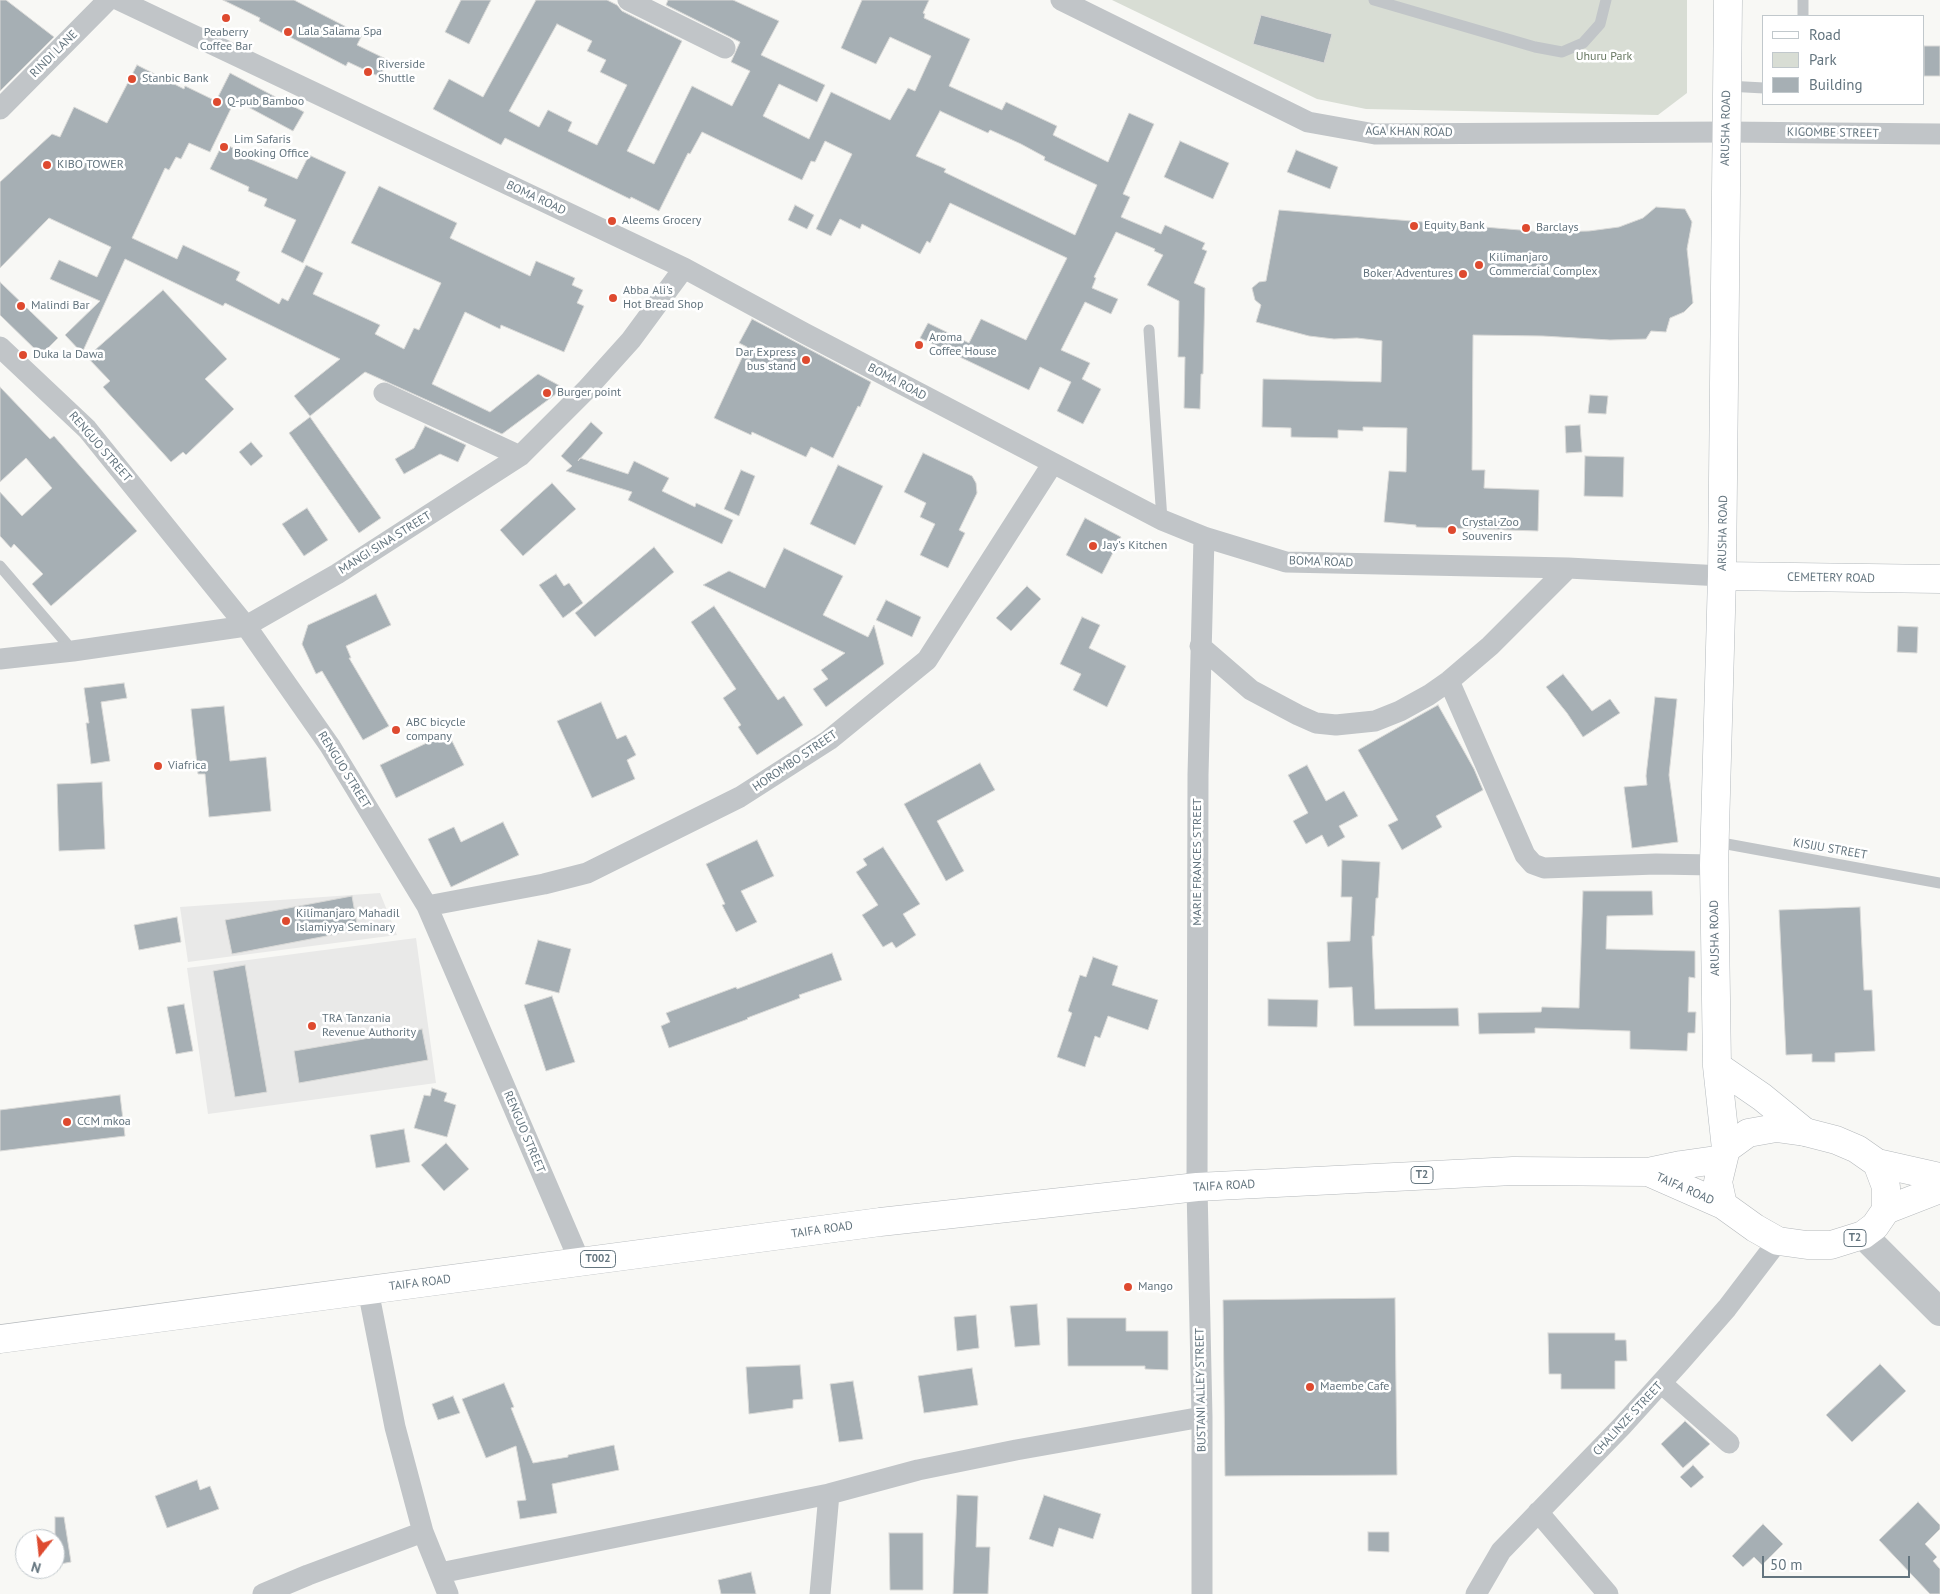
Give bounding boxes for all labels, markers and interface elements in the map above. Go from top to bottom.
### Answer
marker: Peaberry Coffee Bar [220,12,232,24]
legend [1762,15,1925,105]
place label: Lala Salama Spa [298,25,382,39]
text: Road [1809,25,1841,44]
place label: Peaberry Coffee Bar [200,26,252,54]
marker: Lala Salama Spa [282,26,294,38]
street label: RINDI LANE [27,27,81,81]
park label: Uhuru Park [1576,50,1632,64]
text: Park [1809,50,1837,69]
place label: Riverside Shuttle [378,58,425,86]
marker: Riverside Shuttle [362,66,374,78]
place label: Stanbic Bank [142,72,209,86]
marker: Stanbic Bank [126,73,138,85]
text: Building [1809,75,1863,94]
street label: ARUSHA ROAD [1718,90,1734,166]
place label: Q-pub Bamboo [227,95,304,109]
marker: Q-pub Bamboo [211,96,223,108]
street label: AGA KHAN ROAD [1365,124,1453,140]
street label: KIGOMBE STREET [1787,125,1879,141]
place label: Lim Safaris Booking Office [234,133,309,161]
marker: Lim Safaris Booking Office [218,141,230,153]
place label: KIBO TOWER [57,158,124,172]
marker: KIBO TOWER [41,159,53,171]
street label: BOMA ROAD [504,178,568,218]
place label: Aleems Grocery [622,214,701,228]
marker: Aleems Grocery [606,215,618,227]
place label: Equity Bank [1424,219,1485,233]
marker: Equity Bank [1408,220,1420,232]
place label: Barclays [1536,221,1579,235]
marker: Barclays [1520,222,1532,234]
place label: Kilimanjaro Commercial Complex [1489,251,1597,279]
marker: Kilimanjaro Commercial Complex [1473,259,1485,271]
place label: Boker Adventures [1363,267,1453,281]
marker: Boker Adventures [1457,268,1469,280]
place label: Abba Ali's Hot Bread Shop [623,284,703,312]
marker: Abba Ali's Hot Bread Shop [607,292,619,304]
place label: Malindi Bar [31,299,90,313]
marker: Malindi Bar [15,300,27,312]
place label: Aroma Coffee House [929,331,997,359]
marker: Aroma Coffee House [913,339,925,351]
place label: Dar Express bus stand [736,346,796,374]
place label: Duka la Dawa [33,348,103,362]
marker: Duka la Dawa [17,349,29,361]
marker: Dar Express bus stand [800,354,812,366]
street label: BOMA ROAD [865,361,929,403]
place label: Burger point [557,386,621,400]
marker: Burger point [541,387,553,399]
street label: RENGUO STREET [66,409,134,485]
street label: ARUSHA ROAD [1715,495,1731,571]
street label: MANGI SINA STREET [336,509,434,577]
place label: Crystal Zoo Souvenirs [1462,516,1519,544]
marker: Crystal Zoo Souvenirs [1446,524,1458,536]
place label: Jay's Kitchen [1103,539,1167,553]
marker: Jay's Kitchen [1087,540,1099,552]
street label: BOMA ROAD [1289,554,1353,570]
street label: CEMETERY ROAD [1787,570,1875,586]
place label: ABC bicycle company [406,716,466,744]
marker: ABC bicycle company [390,724,402,736]
street label: HOROMBO STREET [750,727,840,795]
street label: RENGUO STREET [315,729,373,811]
place label: Viafrica [168,759,206,773]
marker: Viafrica [152,760,164,772]
street label: MARIE FRANCES STREET [1191,798,1205,926]
street label: KISIJU STREET [1792,835,1868,863]
street label: ARUSHA ROAD [1707,900,1723,976]
place label: Kilimanjaro Mahadil Islamiyya Seminary [296,907,400,935]
marker: Kilimanjaro Mahadil Islamiyya Seminary [280,915,292,927]
place label: TRA Tanzania Revenue Authority [322,1012,416,1040]
marker: TRA Tanzania Revenue Authority [306,1020,318,1032]
street label: RENGUO STREET [500,1089,548,1175]
place label: CCM mkoa [77,1115,131,1129]
marker: CCM mkoa [61,1116,73,1128]
road number: T2 [1411,1166,1433,1184]
street label: TAIFA ROAD [1654,1170,1716,1208]
street label: TAIFA ROAD [1193,1177,1255,1195]
street label: TAIFA ROAD [790,1219,854,1241]
road number: T2 [1844,1230,1866,1246]
road number: T002 [580,1250,616,1268]
street label: TAIFA ROAD [388,1272,452,1294]
place label: Mango [1138,1280,1173,1294]
marker: Mango [1122,1281,1134,1293]
street label: BUSTANI ALLEY STREET [1193,1328,1209,1452]
street label: CHALINZE STREET [1590,1379,1666,1459]
place label: Maembe Cafe [1320,1380,1389,1394]
marker: Maembe Cafe [1304,1381,1316,1393]
north arrow [15,1529,65,1579]
scale bar [1765,1546,1912,1578]
text: 50 m [1770,1555,1803,1574]
text: N [29,1558,43,1577]

